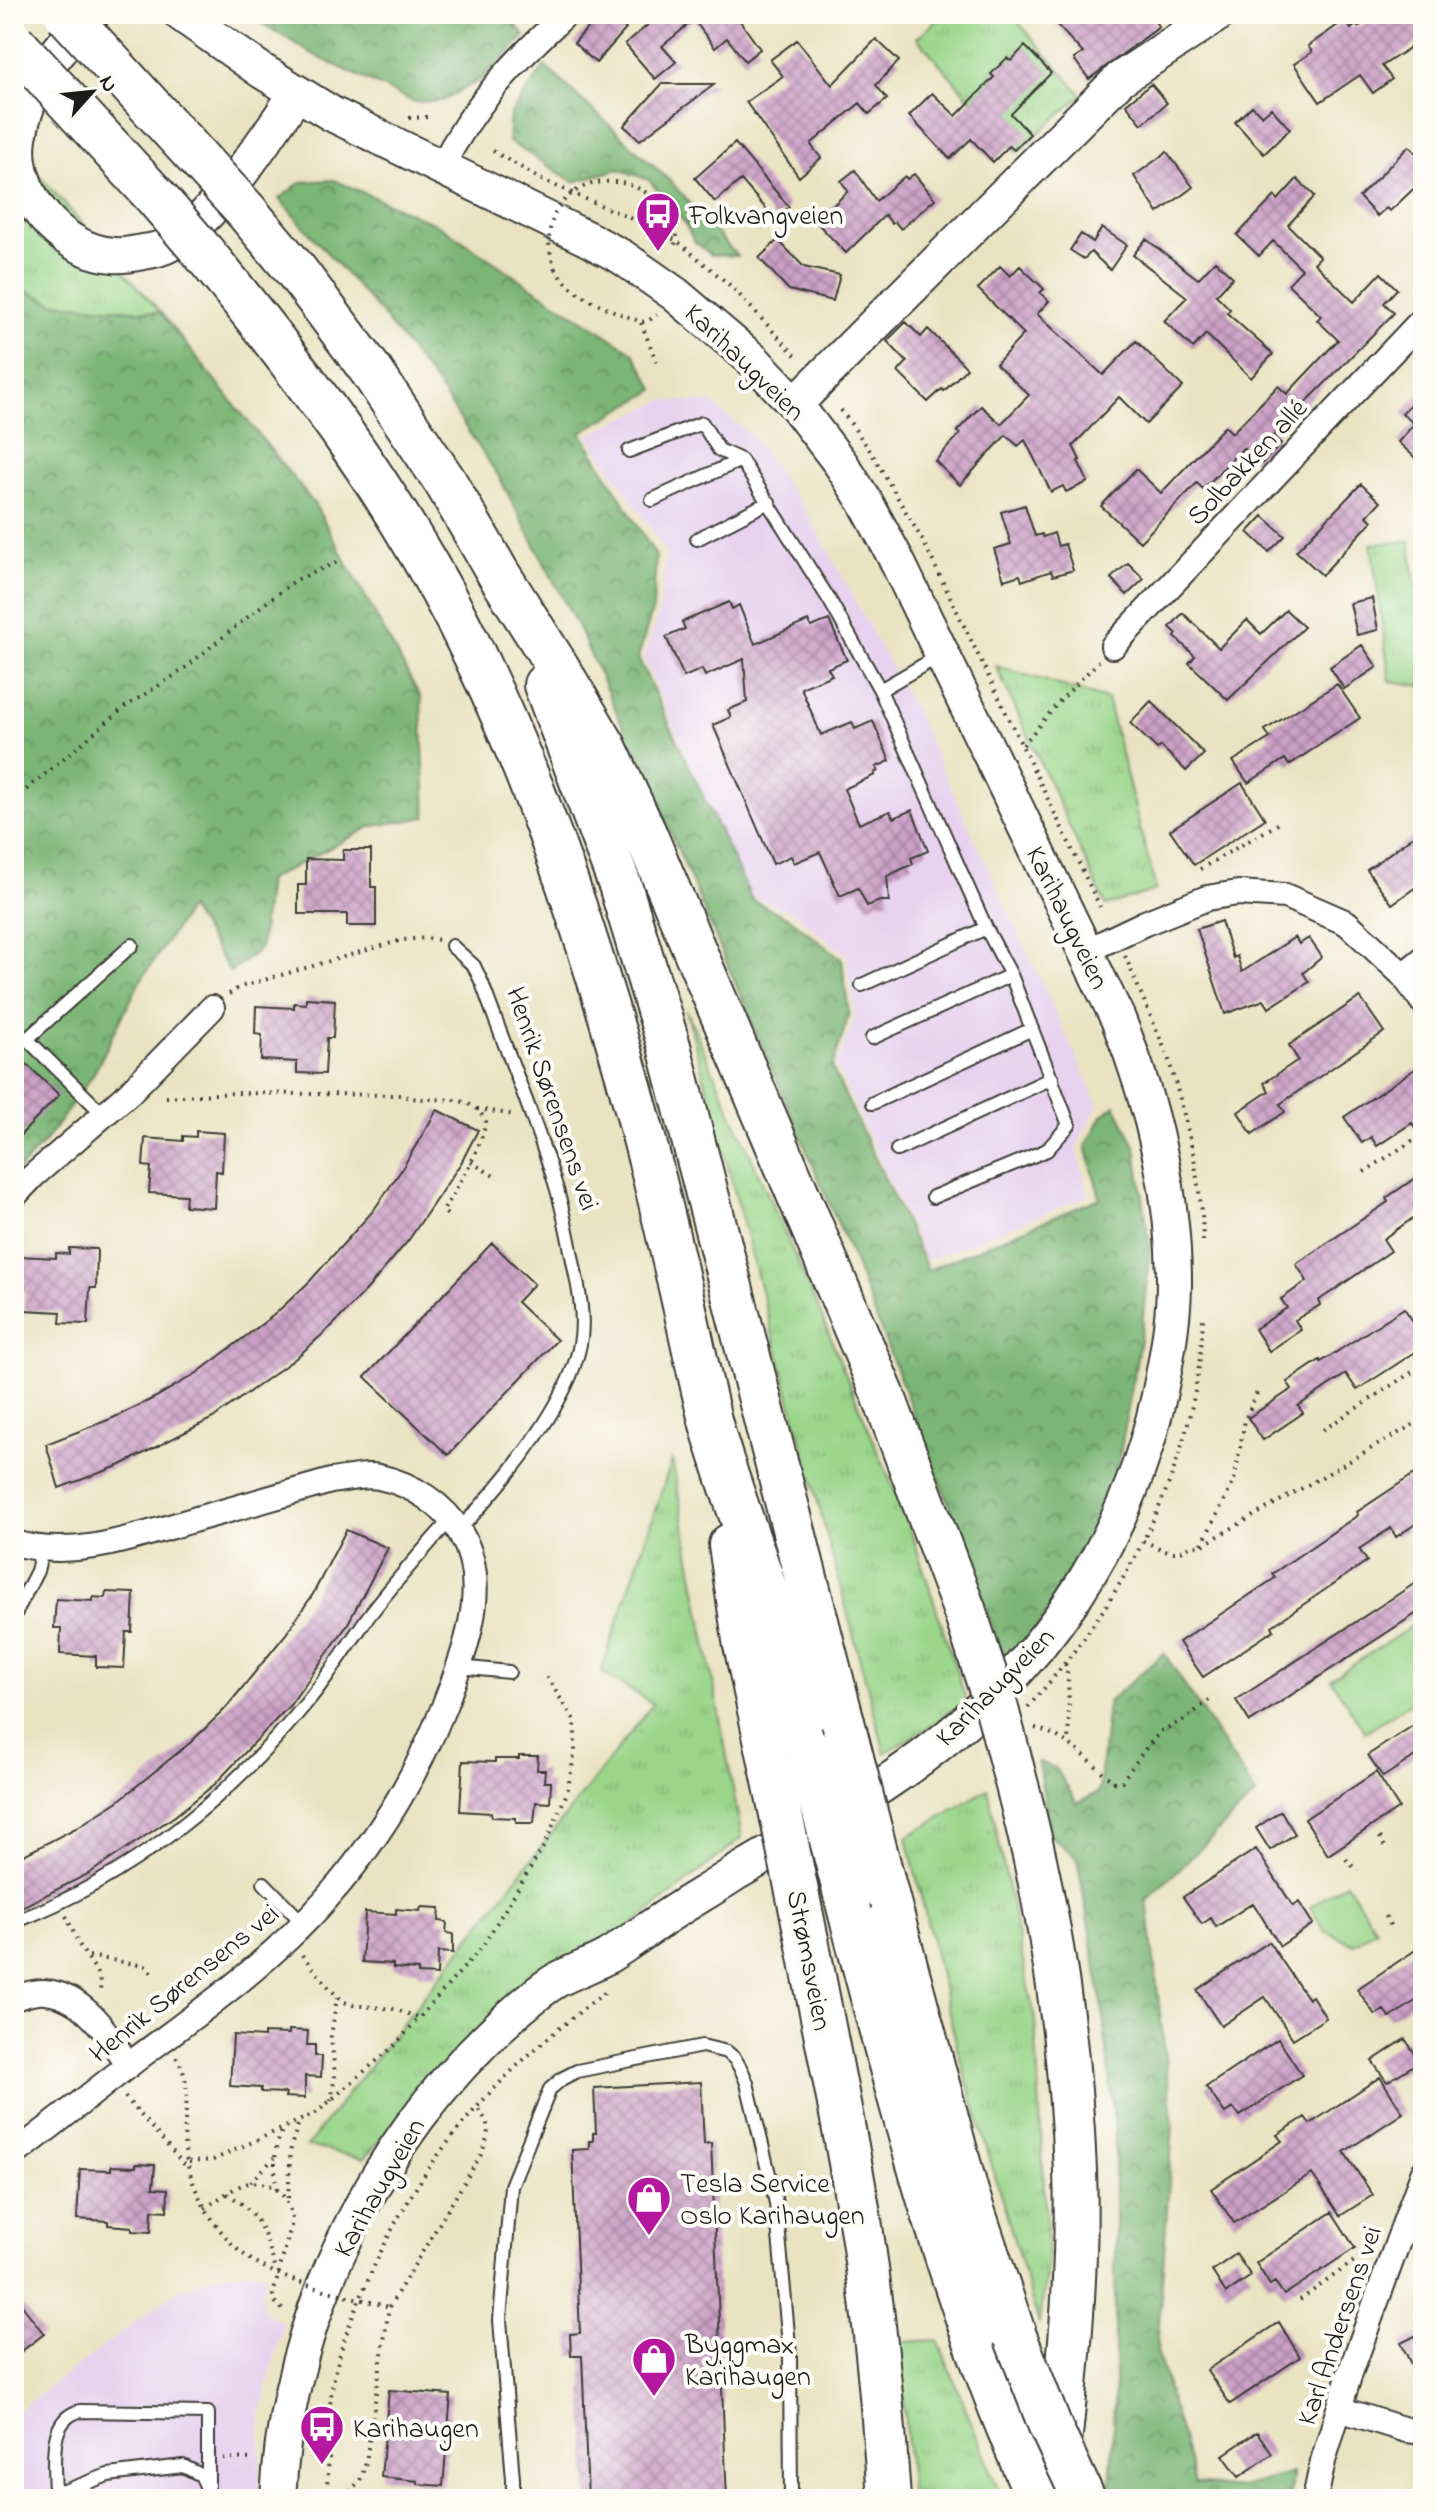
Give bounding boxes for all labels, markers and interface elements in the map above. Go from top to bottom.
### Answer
north arrow [52,52,132,132]
text: N [90,70,125,98]
bus stop icon: Folkvangveien [634,190,682,253]
place label: Folkvangveien [688,197,843,238]
street label: Karihaugveien [674,295,814,432]
street label: Solbakken allé [1179,390,1319,536]
street label: Karihaugveien [1013,840,1118,997]
street label: Henrik Sørensens vei [493,982,608,1217]
street label: Karihaugveien [927,1619,1066,1758]
street label: Strømsveien [774,1887,841,2034]
street label: Henrik Sørensens vei [81,1895,289,2074]
street label: Karihaugveien [325,2111,438,2266]
place label: Tesla Service Oslo Karihaugen [680,2165,865,2238]
shop icon: Tesla Service Oslo Karihaugen [625,2174,673,2237]
street label: Karl Andersens vei [1288,2221,1395,2431]
place label: Byggmax Karihaugen [684,2326,811,2399]
shop icon: Byggmax Karihaugen [630,2335,678,2398]
bus stop icon: Karihaugen [298,2403,346,2466]
place label: Karihaugen [353,2410,479,2451]

